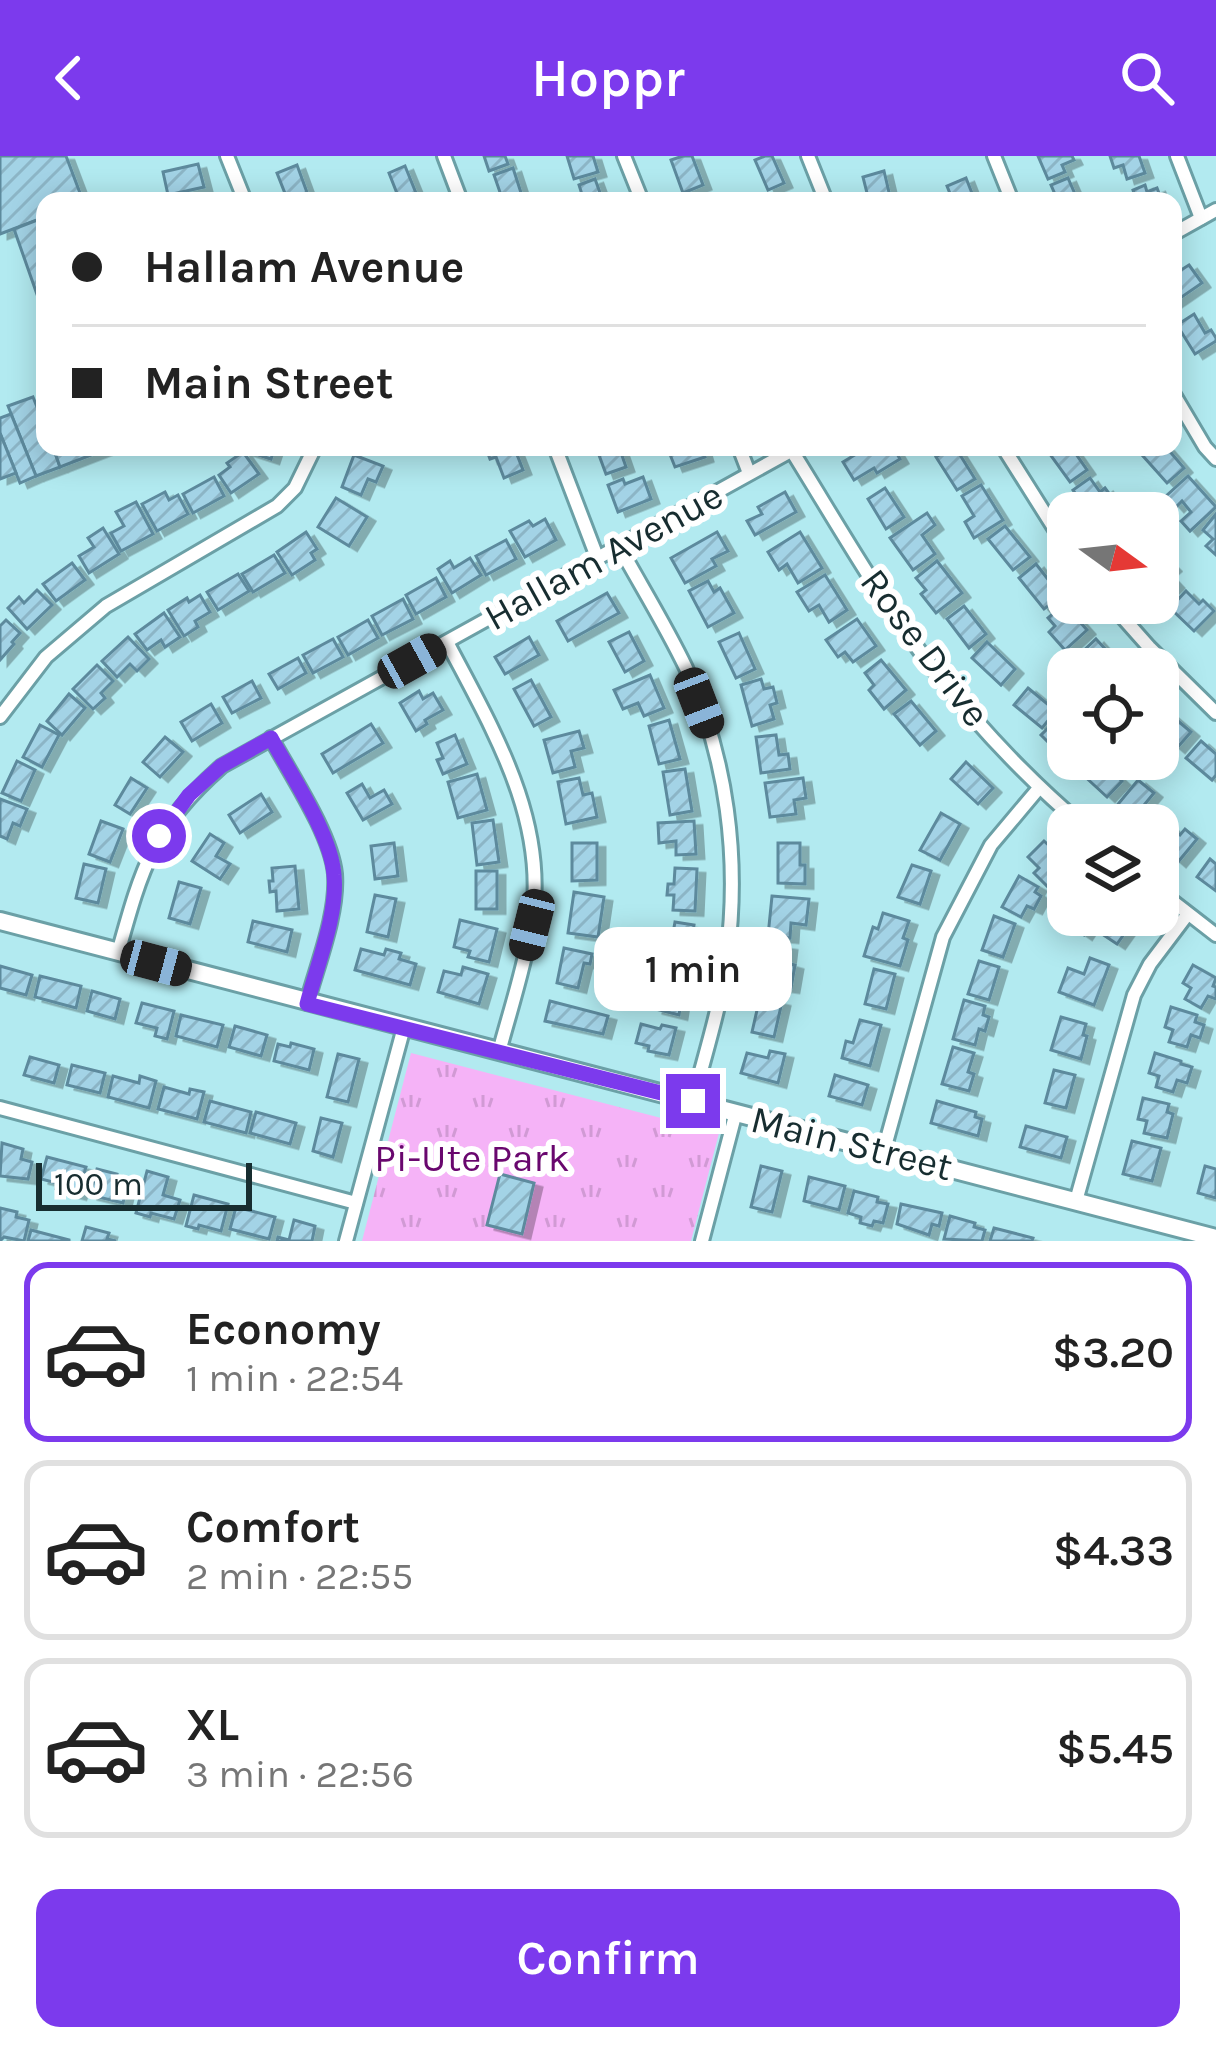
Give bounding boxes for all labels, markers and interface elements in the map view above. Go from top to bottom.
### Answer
icon: back [36,45,102,111]
icon: search [1114,45,1180,111]
text: Hoppr [531,46,685,110]
text: Hallam Avenue [144,241,464,293]
text: Main Street [144,357,393,409]
street label: Hallam Avenue [476,472,731,640]
north arrow [1047,492,1179,624]
map controls [1047,492,1179,936]
street label: Rose Drive [851,559,1000,736]
car [372,628,452,694]
button: locate [1047,648,1179,780]
car [669,663,729,743]
button: layers [1047,804,1179,936]
route start [132,809,186,863]
car [506,886,558,964]
callout: 1 min [594,927,792,1011]
car [117,936,195,990]
text: 1 min [645,946,741,992]
route end [666,1074,720,1128]
street label: Main Street [746,1096,957,1190]
park label: Pi-Ute Park [374,1135,570,1181]
scale bar [36,1157,252,1210]
text: 100 m [54,1165,143,1203]
icon: car [42,1298,150,1406]
text: Economy [186,1303,381,1355]
text: $3.20 [1052,1326,1174,1378]
text: 1 min · 22:54 [186,1355,403,1401]
icon: car [42,1496,150,1604]
text: Comfort [186,1501,360,1553]
text: $4.33 [1053,1524,1174,1576]
text: 2 min · 22:55 [186,1553,413,1599]
icon: car [42,1694,150,1802]
text: XL [186,1699,239,1751]
text: $5.45 [1056,1722,1174,1774]
text: 3 min · 22:56 [186,1751,414,1797]
button: Confirm [36,1889,1180,2027]

